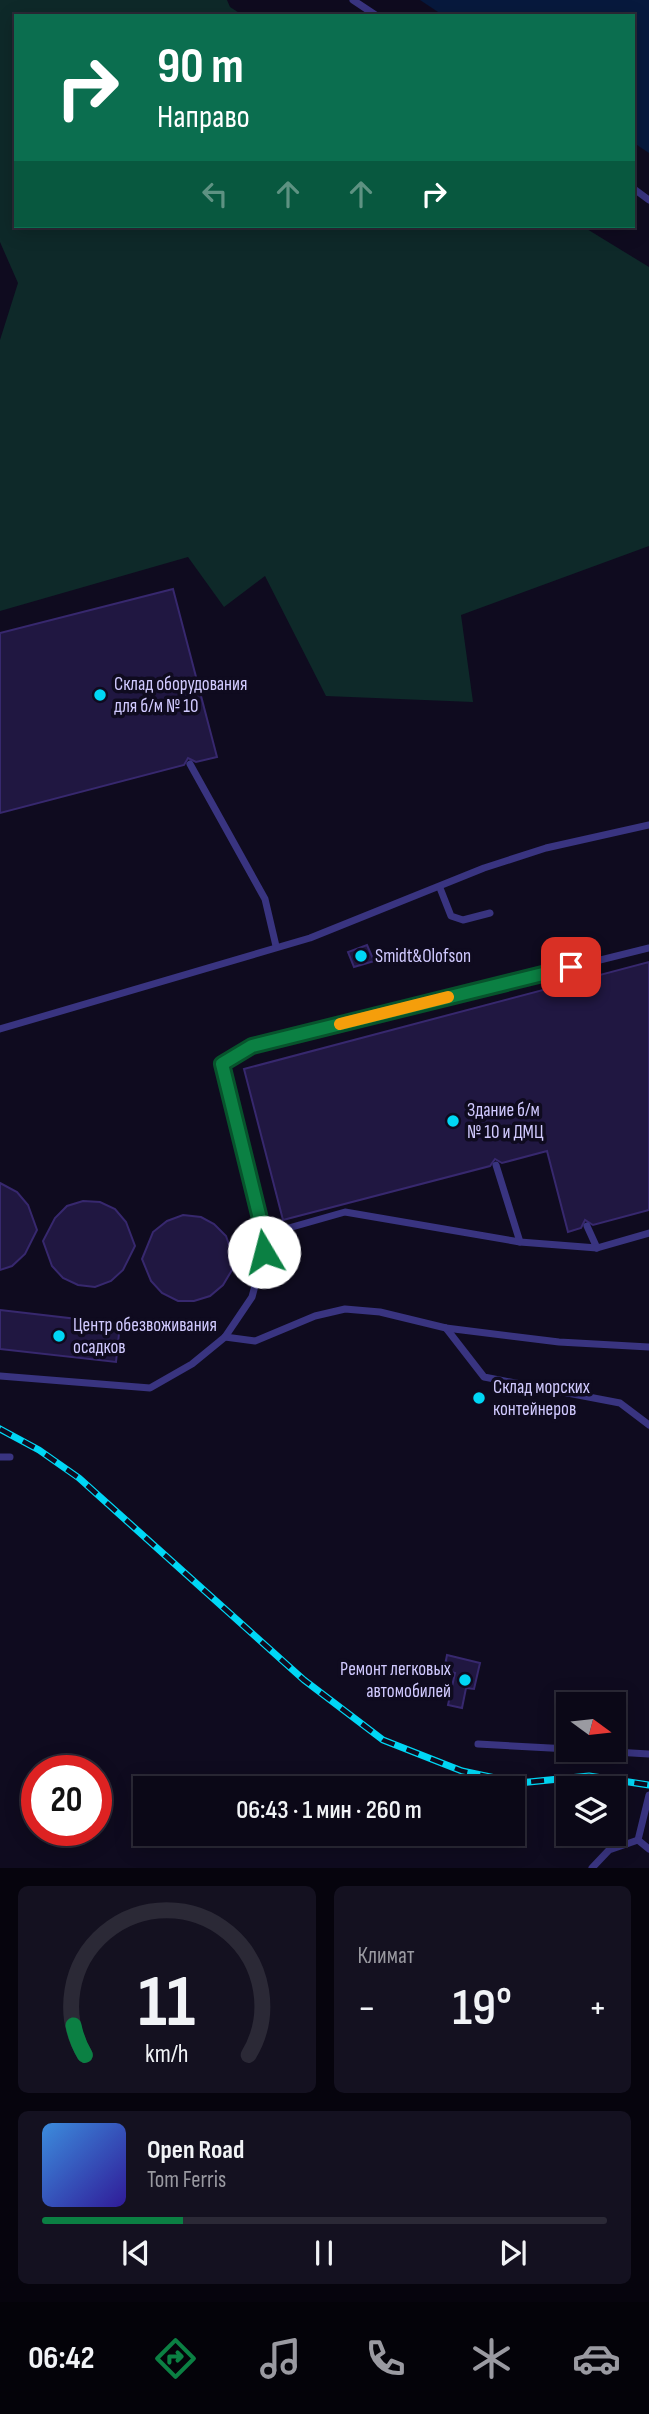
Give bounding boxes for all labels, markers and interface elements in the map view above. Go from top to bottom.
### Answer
text: 90 m [157,38,244,97]
icon: right [42,42,133,133]
text: Направо [157,98,250,137]
icon: left [196,175,234,213]
icon: ahead [269,175,307,213]
icon: ahead [342,175,380,213]
icon: right [415,175,453,213]
place label: Склад оборудования для б/м № 10 [114,673,247,718]
marker: Склад оборудования для б/м № 10 [92,687,108,703]
pin [541,937,601,997]
place label: Smidt&Olofson [375,945,471,968]
marker: Smidt&Olofson [353,948,369,964]
icon: arrive [552,948,590,986]
place label: Здание б/м № 10 и ДМЦ [467,1099,544,1144]
marker: Здание б/м № 10 и ДМЦ [445,1113,461,1129]
position arrow [227,1215,301,1289]
place label: Центр обезвоживания осадков [73,1314,217,1359]
marker: Центр обезвоживания осадков [51,1328,67,1344]
place label: Склад морских контейнеров [493,1376,590,1421]
marker: Склад морских контейнеров [471,1390,487,1406]
place label: Ремонт легковых автомобилей [340,1658,451,1703]
marker: Ремонт легковых автомобилей [457,1672,473,1688]
north arrow [556,1692,626,1762]
map controls [556,1692,626,1846]
speed limit sign: 20 [21,1755,112,1846]
button: layers [556,1776,626,1846]
text: 06:43 · 1 мин · 260 m [236,1795,422,1826]
text: Климат [358,1942,415,1970]
text: 11 [138,1960,195,2048]
text: 19° [453,1977,512,2040]
text: − [358,1986,376,2031]
text: + [588,1986,607,2031]
text: km/h [145,2039,188,2070]
text: Open Road [147,2135,244,2166]
text: Tom Ferris [147,2166,226,2194]
icon: previous [117,2234,155,2272]
icon: pause [305,2234,343,2272]
icon: next [494,2234,532,2272]
icon: directions [151,2334,200,2383]
icon: music [256,2334,305,2383]
icon: phone [361,2334,410,2383]
icon: climate [467,2334,516,2383]
icon: car [572,2334,621,2383]
text: 06:42 [28,2339,95,2378]

